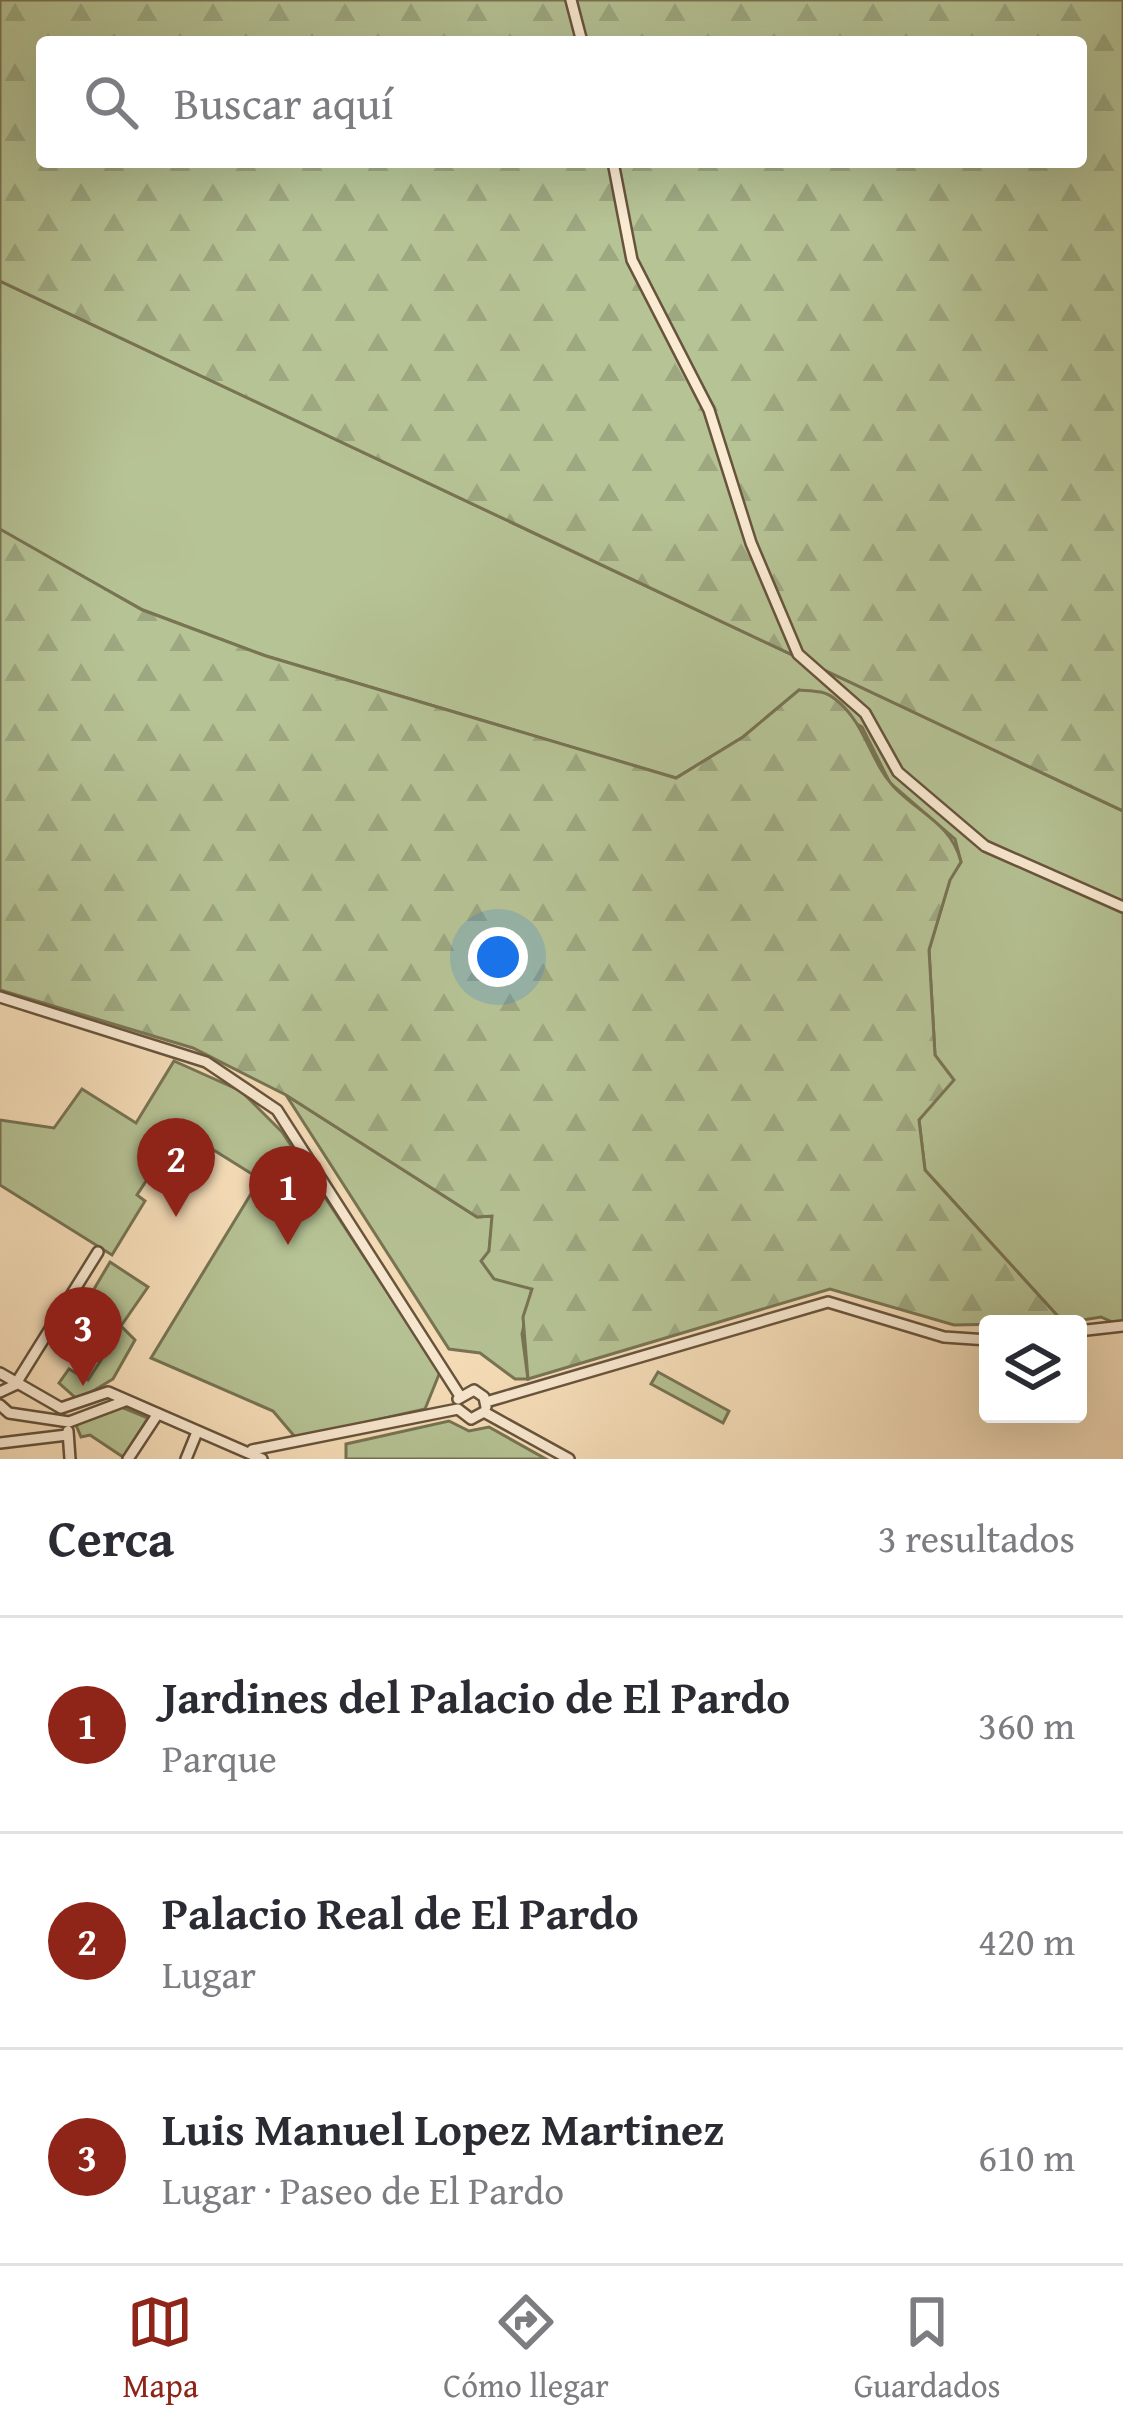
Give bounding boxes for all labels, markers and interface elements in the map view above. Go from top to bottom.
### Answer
search box [36,36,1087,168]
icon: search [78,69,144,135]
text: Buscar aquí [174,70,393,135]
your location [468,927,528,987]
pin: 2 [137,1118,215,1217]
pin: 1 [249,1146,327,1245]
pin: 3 [44,1287,122,1386]
map controls [979,1315,1087,1423]
button: layers [979,1315,1087,1423]
text: Cerca [48,1500,174,1575]
text: 3 resultados [878,1509,1075,1566]
text: Jardines del Palacio de El Pardo [162,1664,790,1729]
text: 1 [77,1696,97,1753]
text: 360 m [978,1696,1075,1753]
text: Parque [162,1729,277,1786]
text: Palacio Real de El Pardo [162,1880,639,1945]
text: 2 [77,1912,97,1969]
text: 420 m [978,1912,1075,1969]
text: Lugar [162,1945,256,2002]
text: Luis Manuel Lopez Martinez [162,2096,725,2161]
text: 3 [77,2128,97,2185]
text: 610 m [978,2128,1075,2185]
text: Lugar · Paseo de El Pardo [162,2161,564,2218]
tab: Mapa [122,2289,198,2409]
tab: Cómo llegar [443,2289,609,2409]
tab: Guardados [854,2289,1001,2409]

